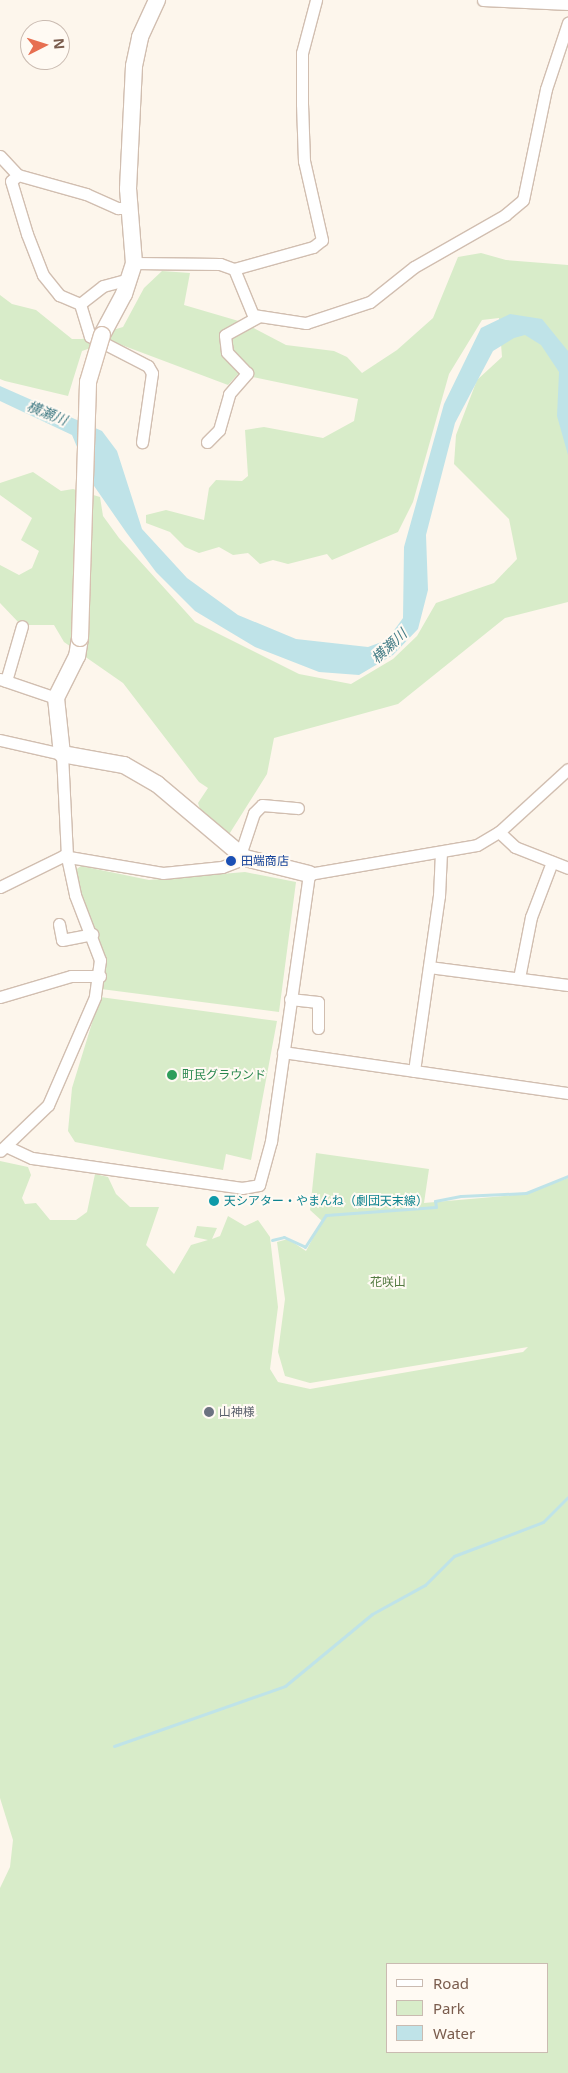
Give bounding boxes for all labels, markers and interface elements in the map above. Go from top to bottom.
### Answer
north arrow [20,20,70,70]
text: N [49,37,69,50]
water label: 横瀬川 [24,397,70,429]
water label: 横瀬川 [368,626,410,666]
place label: 田端商店 [241,854,289,868]
marker: 田端商店 [225,855,237,867]
place label: 町民グラウンド [182,1068,266,1082]
marker: 町民グラウンド [166,1069,178,1081]
place label: 天シアター・やまんね（劇団天末線） [224,1194,428,1208]
marker: 天シアター・やまんね（劇団天末線） [208,1195,220,1207]
park label: 花咲山 [370,1275,406,1289]
place label: 山神様 [219,1405,255,1419]
marker: 山神様 [203,1406,215,1418]
legend [386,1963,548,2053]
text: Road [433,1973,469,1993]
text: Park [433,1998,465,2018]
text: Water [433,2023,475,2043]

